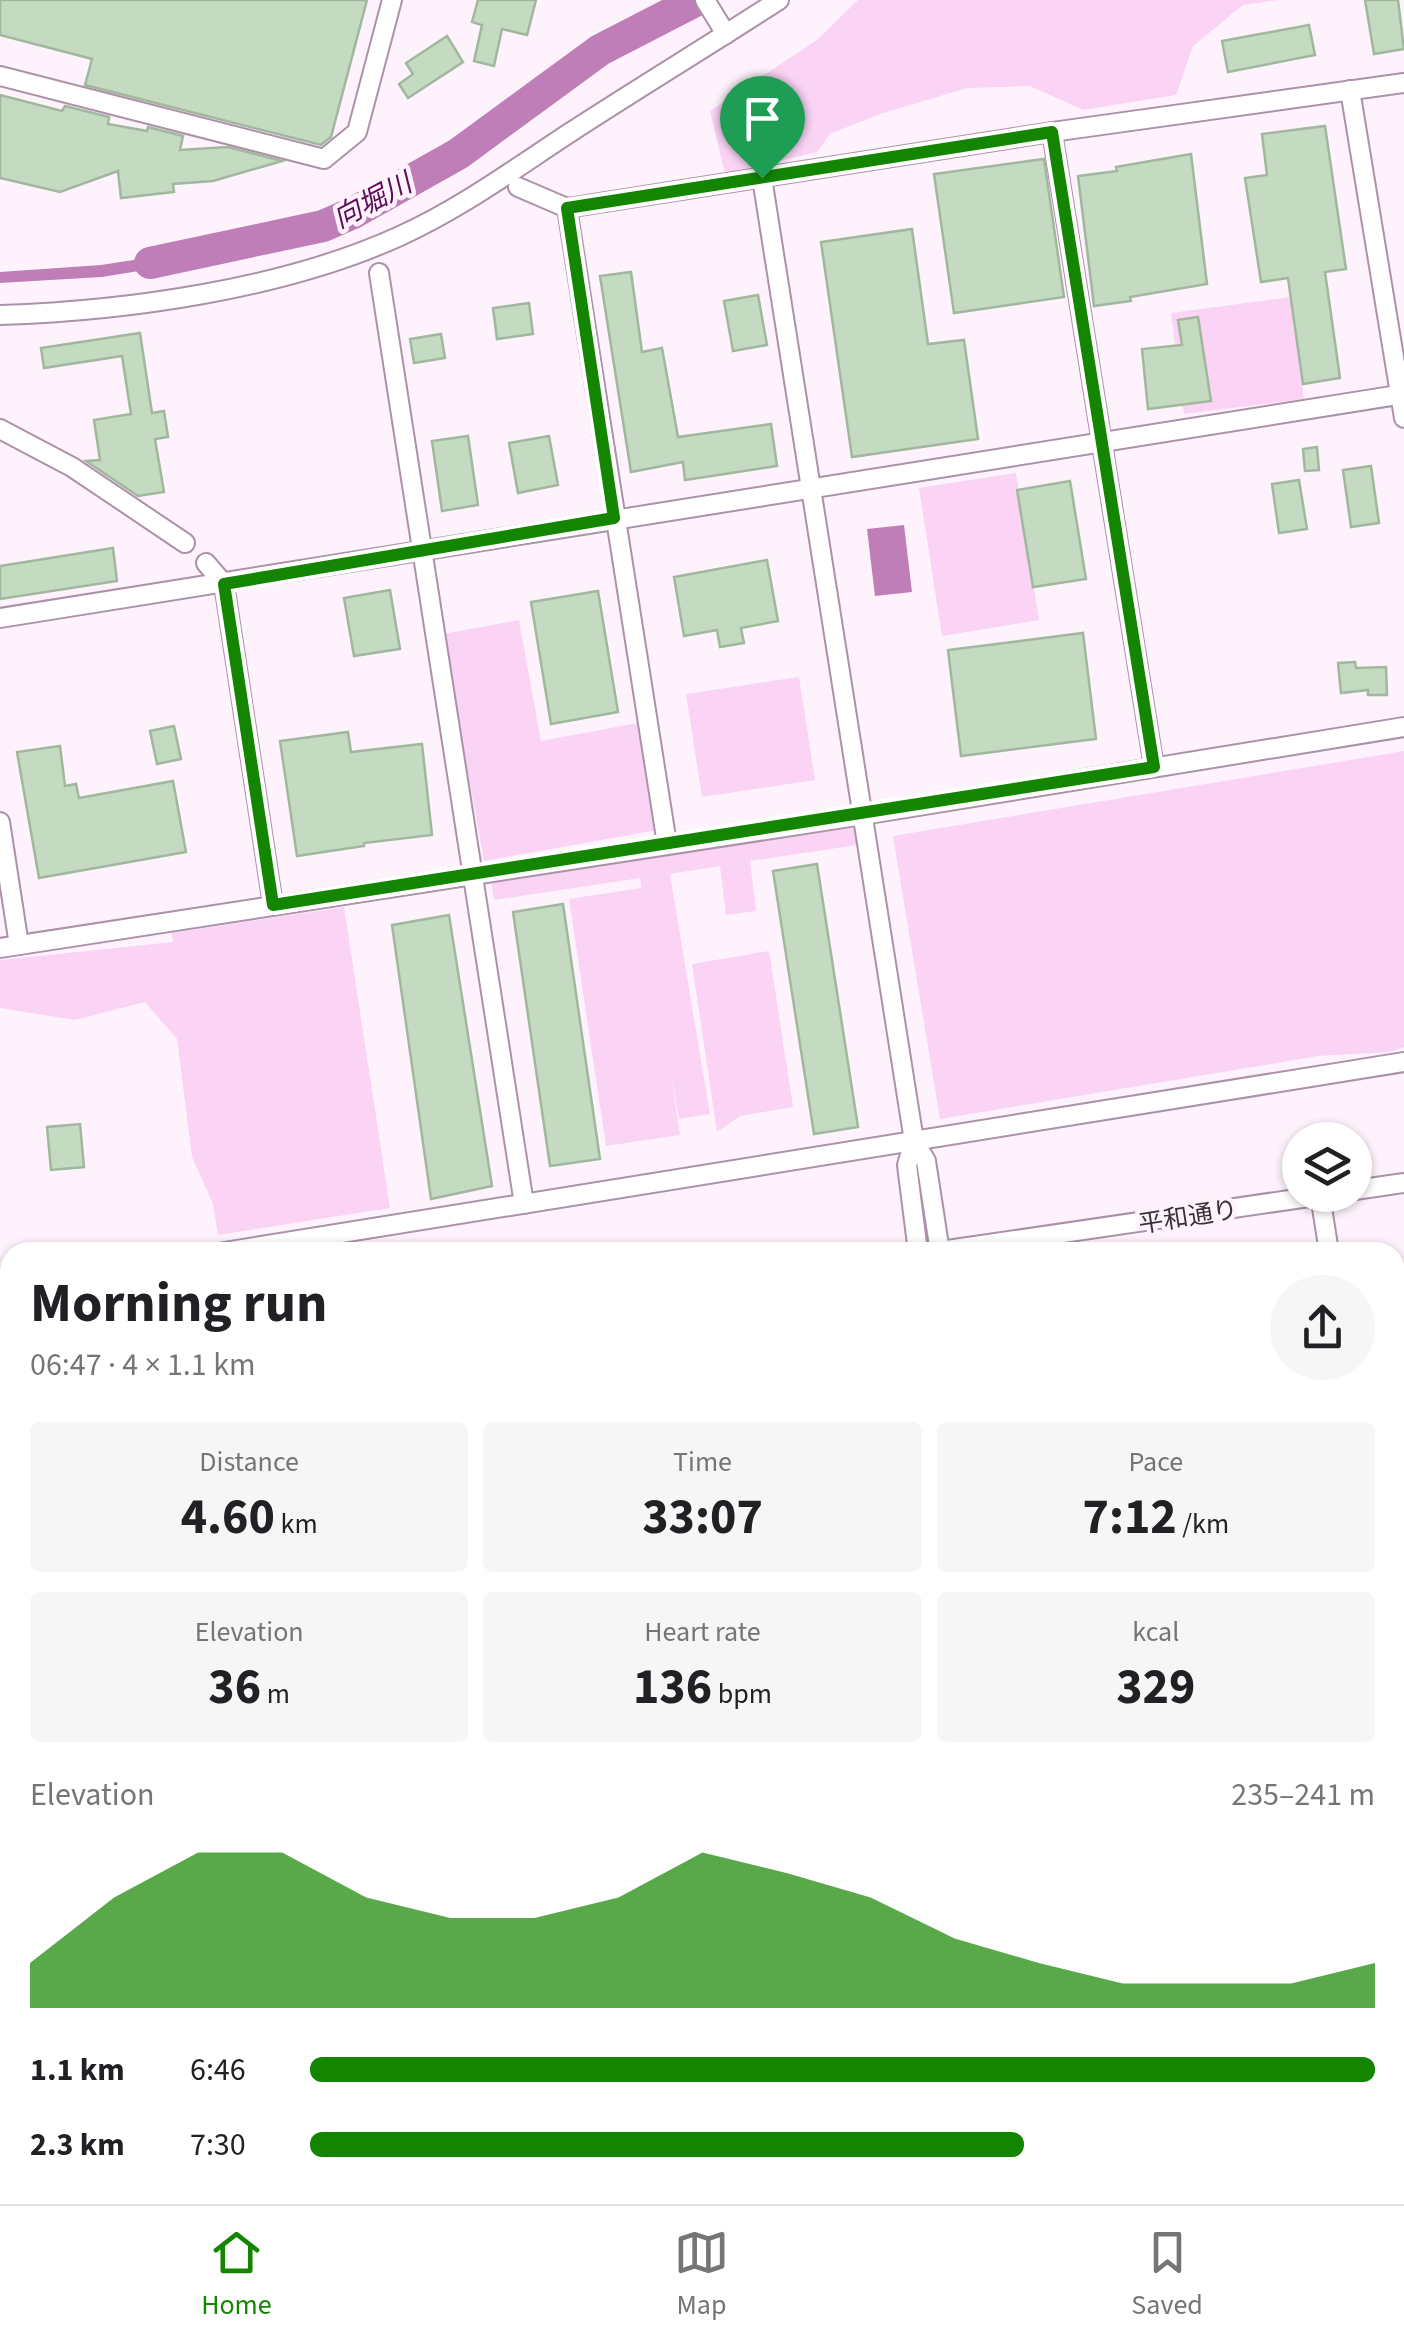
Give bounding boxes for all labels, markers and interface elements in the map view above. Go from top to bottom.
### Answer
pin [720,76,805,179]
icon: arrive [735,91,790,146]
water label: 向堀川 [326,162,422,238]
map controls [1282,1122,1372,1212]
button: layers [1282,1122,1372,1212]
street label: 平和通り [1136,1191,1240,1243]
text: Morning run [30,1265,327,1343]
button: share [1270,1275,1375,1380]
text: 06:47 · 4 × 1.1 km [30,1342,256,1388]
text: Distance [199,1442,299,1482]
text: Time [673,1442,732,1482]
text: Pace [1128,1442,1183,1482]
text: 4.60 [181,1482,275,1553]
text: 33:07 [642,1482,763,1553]
text: 7:12 [1082,1482,1177,1553]
text: km [275,1504,318,1544]
text: /km [1177,1504,1229,1544]
text: Elevation [195,1612,304,1652]
text: Heart rate [644,1612,761,1652]
text: kcal [1132,1612,1179,1652]
text: 36 [208,1652,261,1723]
text: 136 [633,1652,712,1723]
text: 329 [1116,1652,1195,1723]
text: m [261,1674,290,1714]
text: bpm [712,1674,772,1714]
text: Elevation [30,1772,155,1818]
text: 235–241 m [1231,1772,1375,1818]
text: 1.1 km [30,2047,125,2093]
text: 6:46 [190,2047,246,2093]
text: 2.3 km [30,2122,125,2168]
text: 7:30 [190,2122,246,2168]
tab: Home [201,2225,272,2325]
tab: Map [674,2225,729,2325]
tab: Saved [1131,2225,1203,2325]

